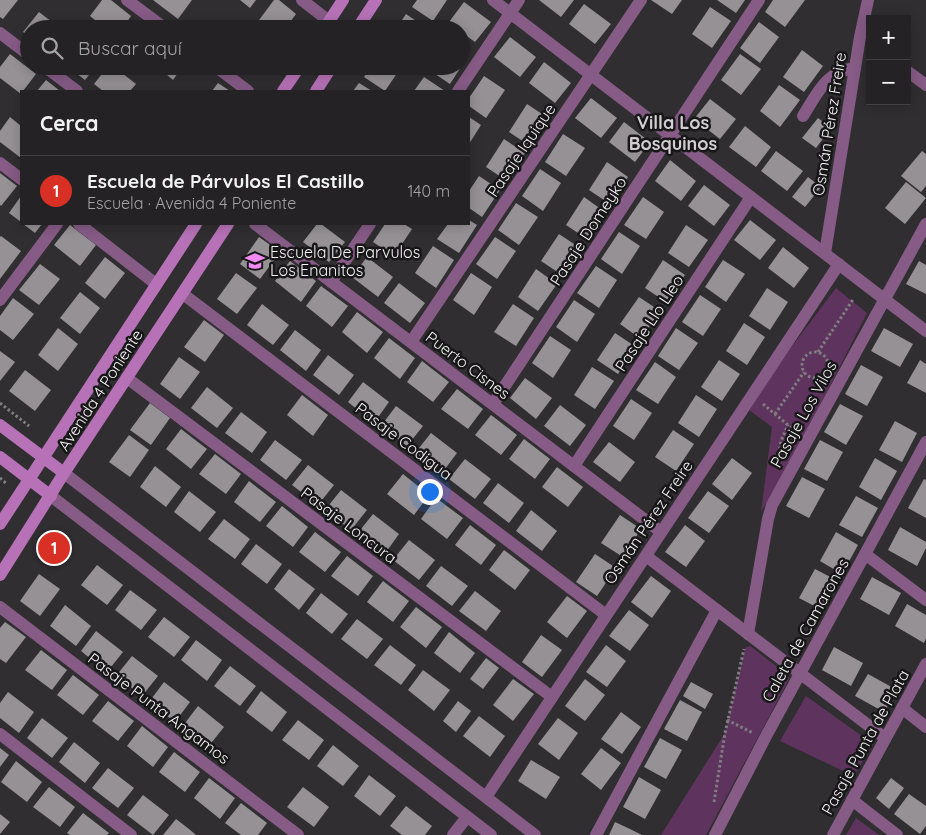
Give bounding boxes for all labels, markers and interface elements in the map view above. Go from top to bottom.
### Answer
map controls [866,15,911,105]
button: + [866,15,911,60]
search box [20,20,470,75]
icon: search [38,34,66,62]
text: Buscar aquí [78,36,182,60]
street label: Osmán Pérez Freire [808,51,850,197]
button: − [866,60,911,105]
street label: Pasaje Iquique [482,100,560,200]
text: Cerca [40,110,98,136]
district label: Villa Los Bosquinos [629,111,718,155]
text: Escuela de Párvulos El Castillo [87,169,364,193]
street label: Pasaje Domeyko [545,173,631,289]
text: 1 [53,181,59,201]
text: 140 m [407,181,450,201]
text: Escuela · Avenida 4 Poniente [87,193,296,213]
place label: Escuela De Parvulos Los Enanitos [270,242,420,280]
school or university icon: Escuela De Parvulos Los Enanitos [244,250,266,272]
street label: Pasaje Llo Lleo [610,271,688,375]
street label: Avenida 4 Poniente [53,325,147,455]
street label: Puerto Cisnes [422,327,514,403]
street label: Pasaje Los Vilos [765,357,841,471]
street label: Pasaje Codigua [352,398,456,484]
street label: Osmán Pérez Freire [599,456,697,588]
your location [417,479,443,505]
street label: Pasaje Loncura [297,482,401,568]
pin: 1 [38,529,70,567]
street label: Caleta de Camarones [757,555,853,705]
street label: Pasaje Punta Angamos [84,648,234,768]
street label: Pasaje Punta de Plata [817,666,913,818]

